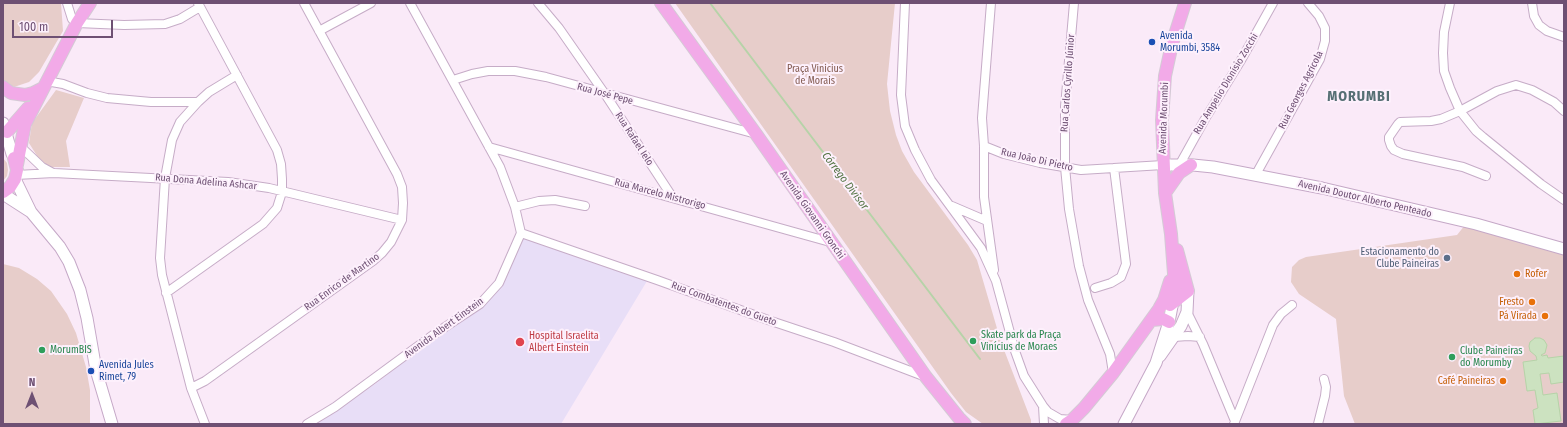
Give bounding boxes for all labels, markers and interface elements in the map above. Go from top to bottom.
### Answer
scale bar [14,12,115,38]
text: 100 m [19,20,48,34]
place label: Avenida Morumbi, 3584 [1160,30,1220,54]
street label: Rua Ampelio Dionísio Zocchi [1191,31,1261,137]
street label: Rua Carlos Cyrillo Júnior [1059,34,1077,132]
marker: Avenida Morumbi, 3584 [1147,37,1157,47]
street label: Rua Georges Agrícola [1276,49,1326,131]
park label: Praça Vinicius de Morais [787,63,843,86]
street label: Rua José Pepe [576,81,634,107]
street label: Avenida Morumbi [1157,82,1171,154]
district label: MORUMBI [1327,89,1391,105]
street label: Rua Rafael Ielo [612,110,656,168]
street label: Rua João Di Pietro [1000,146,1074,174]
water label: Córrego Divisor [819,150,871,212]
street label: Avenida Giovanni Gronchi [777,169,847,261]
street label: Rua Dona Adelina Ashcar [155,172,257,192]
street label: Rua Marcelo Mistrorigo [613,176,707,212]
street label: Avenida Doutor Alberto Penteado [1297,178,1433,220]
place label: Estacionamento do Clube Paineiras [1361,246,1439,270]
street label: Rua Enrico de Martino [302,251,382,313]
marker: Estacionamento do Clube Paineiras [1442,253,1452,263]
place label: Rofer [1525,268,1547,280]
marker: Rofer [1512,269,1522,279]
street label: Rua Combatentes do Gueto [670,279,778,329]
street label: Avenida Albert Einstein [402,295,486,361]
place label: Fresto [1499,296,1524,308]
marker: Fresto [1527,297,1537,307]
place label: Pá Virada [1499,310,1537,322]
marker: Pá Virada [1540,311,1550,321]
place label: Skate park da Praça Vinícius de Moraes [981,329,1061,352]
place label: Hospital Israelita Albert Einstein [529,330,599,354]
marker: Hospital Israelita Albert Einstein [514,336,526,348]
marker: Skate park da Praça Vinícius de Moraes [968,336,978,346]
place label: MorumBIS [50,344,92,356]
marker: MorumBIS [37,345,47,355]
place label: Clube Paineiras do Morumby [1460,345,1523,368]
marker: Clube Paineiras do Morumby [1447,352,1457,362]
place label: Avenida Jules Rimet, 79 [99,359,154,382]
marker: Avenida Jules Rimet, 79 [86,366,96,376]
north arrow [12,375,52,415]
place label: Café Paineiras [1438,375,1495,387]
text: N [29,376,35,389]
marker: Café Paineiras [1498,376,1508,386]

